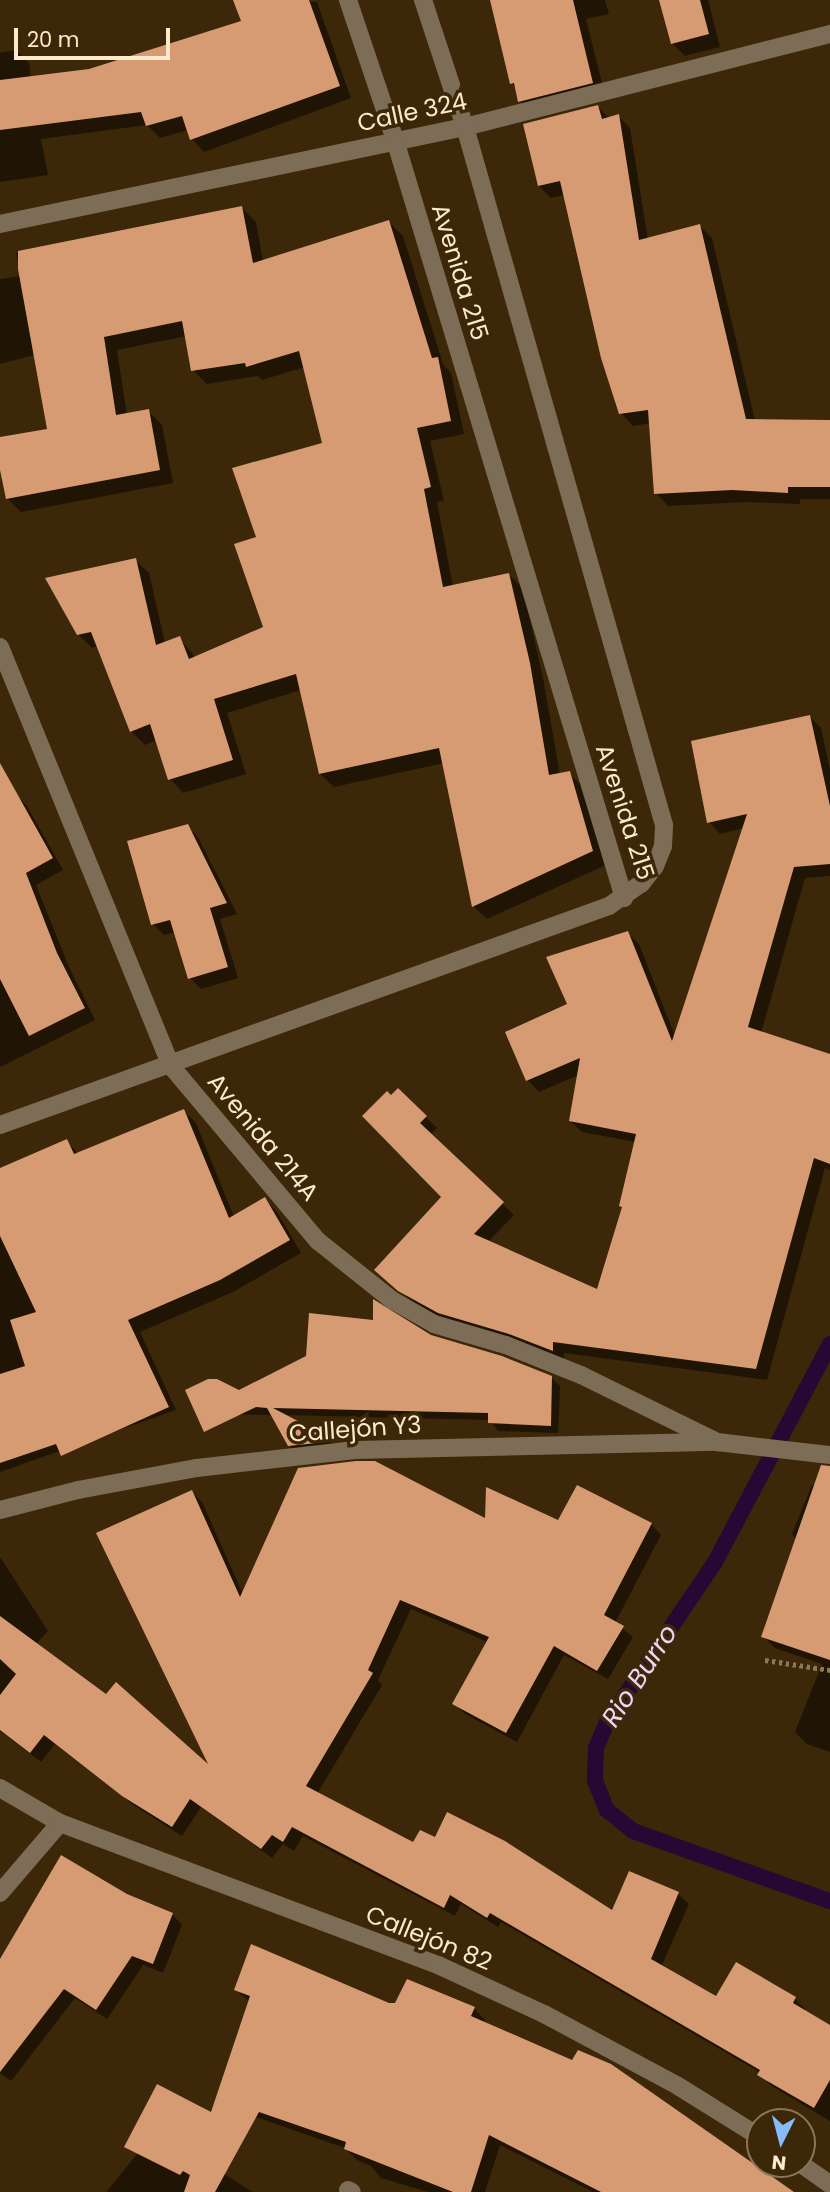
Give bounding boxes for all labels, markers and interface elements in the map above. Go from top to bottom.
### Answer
scale bar [18,14,173,58]
text: 20 m [27,25,80,54]
street label: Calle 324 [355,86,469,138]
street label: Avenida 215 [426,200,494,344]
street label: Avenida 215 [589,740,661,884]
street label: Avenida 214A [201,1067,325,1207]
street label: Callejón Y3 [288,1410,422,1448]
water label: Rio Burro [596,1619,684,1733]
street label: Callejón 82 [362,1900,496,1976]
north arrow [746,2108,816,2178]
text: N [770,2148,787,2177]

